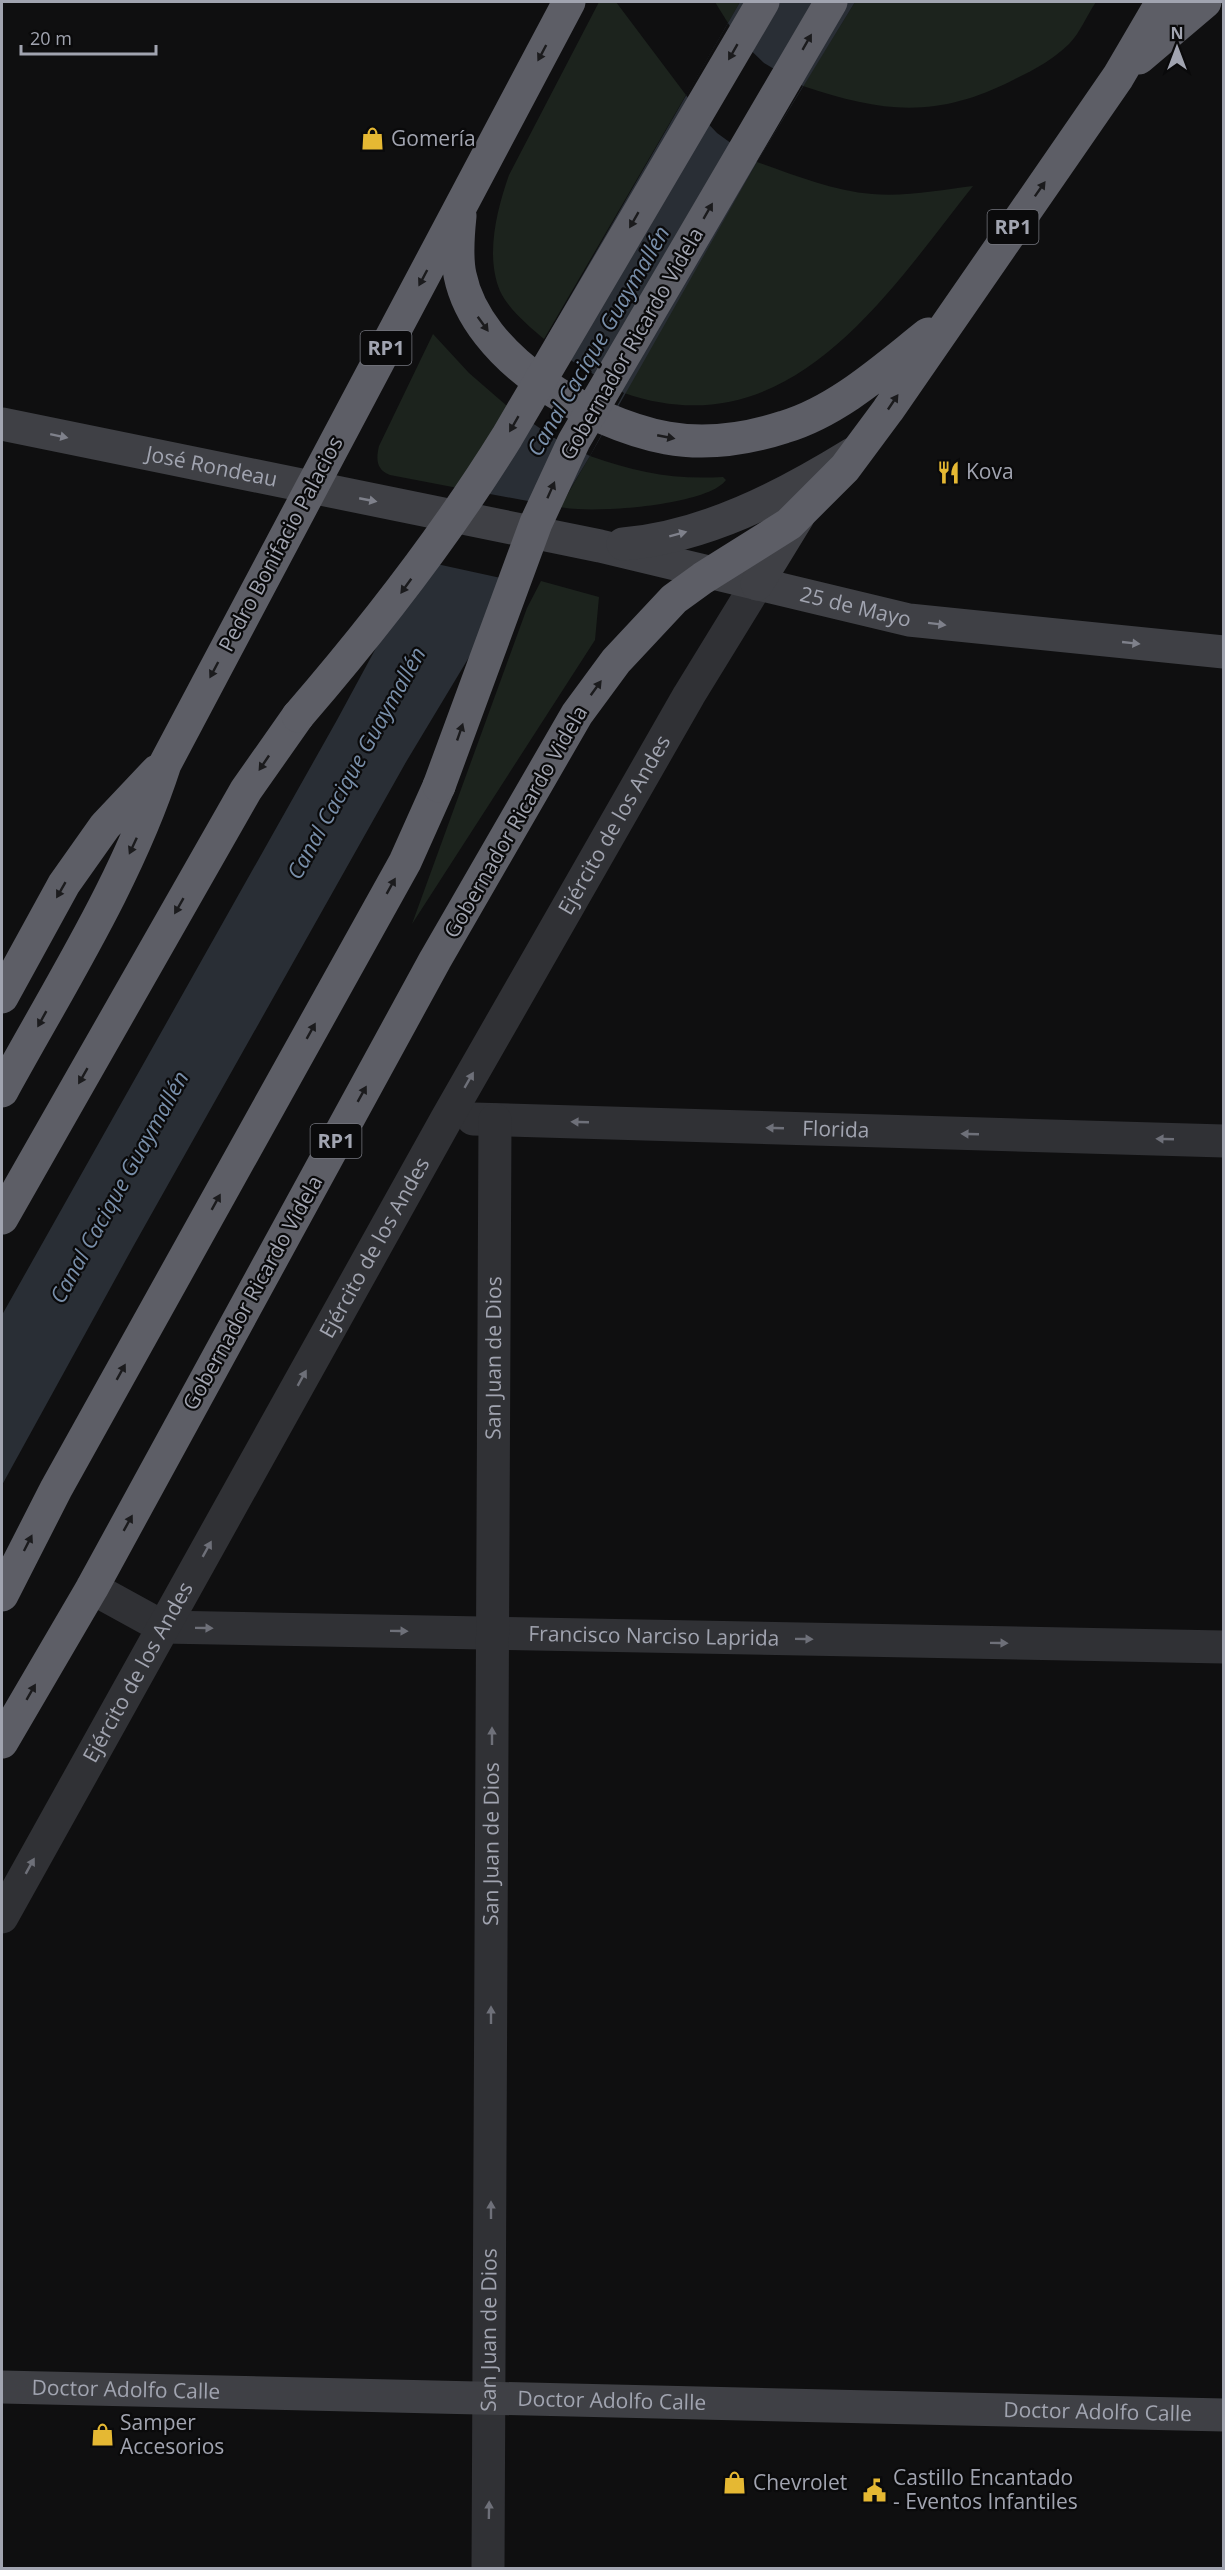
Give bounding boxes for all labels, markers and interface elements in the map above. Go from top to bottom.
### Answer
scale bar [21,18,156,56]
north arrow [1147,18,1207,78]
text: N [1170,22,1184,44]
text: 20 m [30,26,72,50]
one-way arrow [801,34,812,50]
one-way arrow [728,44,738,61]
one-way arrow [537,45,547,62]
place label: Gomería [391,124,476,152]
shop icon: Gomería [360,126,386,152]
one-way arrow [1034,182,1046,198]
one-way arrow [703,203,714,219]
road number: RP1 [988,210,1038,244]
one-way arrow [629,212,640,228]
water label: Canal Cacique Guaymallén [519,220,675,461]
street label: Gobernador Ricardo Videla [553,222,709,465]
one-way arrow [418,270,428,287]
one-way arrow [476,316,488,331]
road number: RP1 [360,331,412,365]
one-way arrow [887,394,898,410]
one-way arrow [509,416,520,432]
street label: Pedro Bonifacio Palacios [211,431,349,656]
one-way arrow [50,432,69,441]
one-way arrow [656,432,675,441]
street label: José Rondeau [142,438,280,493]
place label: Kova [966,457,1014,485]
restaurant icon: Kova [935,459,961,485]
one-way arrow [546,481,556,499]
one-way arrow [359,496,378,505]
one-way arrow [669,529,688,539]
one-way arrow [400,579,412,594]
street label: 25 de Mayo [797,579,914,633]
one-way arrow [928,619,947,629]
one-way arrow [1122,638,1141,648]
water label: Canal Cacique Guaymallén [279,641,432,884]
one-way arrow [210,661,219,678]
one-way arrow [590,681,602,697]
street label: Gobernador Ricardo Videla [437,700,593,943]
one-way arrow [456,723,466,741]
street label: Ejército de los Andes [551,730,676,920]
one-way arrow [259,755,270,771]
one-way arrow [128,838,137,855]
one-way arrow [386,878,396,895]
one-way arrow [56,882,67,898]
one-way arrow [174,898,184,915]
one-way arrow [37,1010,47,1027]
one-way arrow [306,1022,316,1039]
water label: Canal Cacique Guaymallén [42,1065,195,1308]
one-way arrow [77,1068,88,1084]
one-way arrow [464,1071,474,1088]
one-way arrow [357,1085,367,1102]
street label: Florida [802,1114,870,1144]
one-way arrow [571,1118,590,1127]
one-way arrow [766,1123,785,1133]
road number: RP1 [310,1124,362,1158]
one-way arrow [961,1129,980,1138]
one-way arrow [1156,1135,1175,1144]
street label: Ejército de los Andes [312,1152,435,1343]
street label: Gobernador Ricardo Videla [176,1170,328,1415]
one-way arrow [211,1193,221,1210]
street label: San Juan de Dios [478,1276,507,1440]
one-way arrow [116,1363,126,1380]
one-way arrow [297,1370,307,1387]
one-way arrow [123,1514,133,1531]
one-way arrow [22,1534,32,1552]
one-way arrow [202,1540,212,1557]
street label: Ejército de los Andes [76,1577,199,1767]
street label: Francisco Narciso Laprida [528,1619,780,1652]
one-way arrow [194,1623,213,1632]
one-way arrow [389,1626,408,1636]
one-way arrow [794,1634,813,1644]
one-way arrow [989,1638,1008,1648]
one-way arrow [26,1683,36,1700]
one-way arrow [487,1727,497,1746]
street label: San Juan de Dios [476,1762,505,1926]
one-way arrow [25,1857,35,1874]
one-way arrow [486,2006,496,2025]
one-way arrow [486,2201,496,2220]
street label: San Juan de Dios [474,2248,503,2412]
street label: Doctor Adolfo Calle [31,2373,221,2405]
street label: Doctor Adolfo Calle [517,2384,707,2416]
street label: Doctor Adolfo Calle [1003,2395,1192,2427]
place label: Samper Accesorios [120,2408,224,2460]
shop icon: Samper Accesorios [89,2422,115,2448]
place label: Castillo Encantado - Eventos Infantiles [893,2463,1078,2515]
place label: Chevrolet [753,2468,847,2496]
shop icon: Chevrolet [722,2470,748,2496]
public building icon: Castillo Encantado - Eventos Infantiles [862,2477,888,2503]
one-way arrow [484,2501,494,2520]

